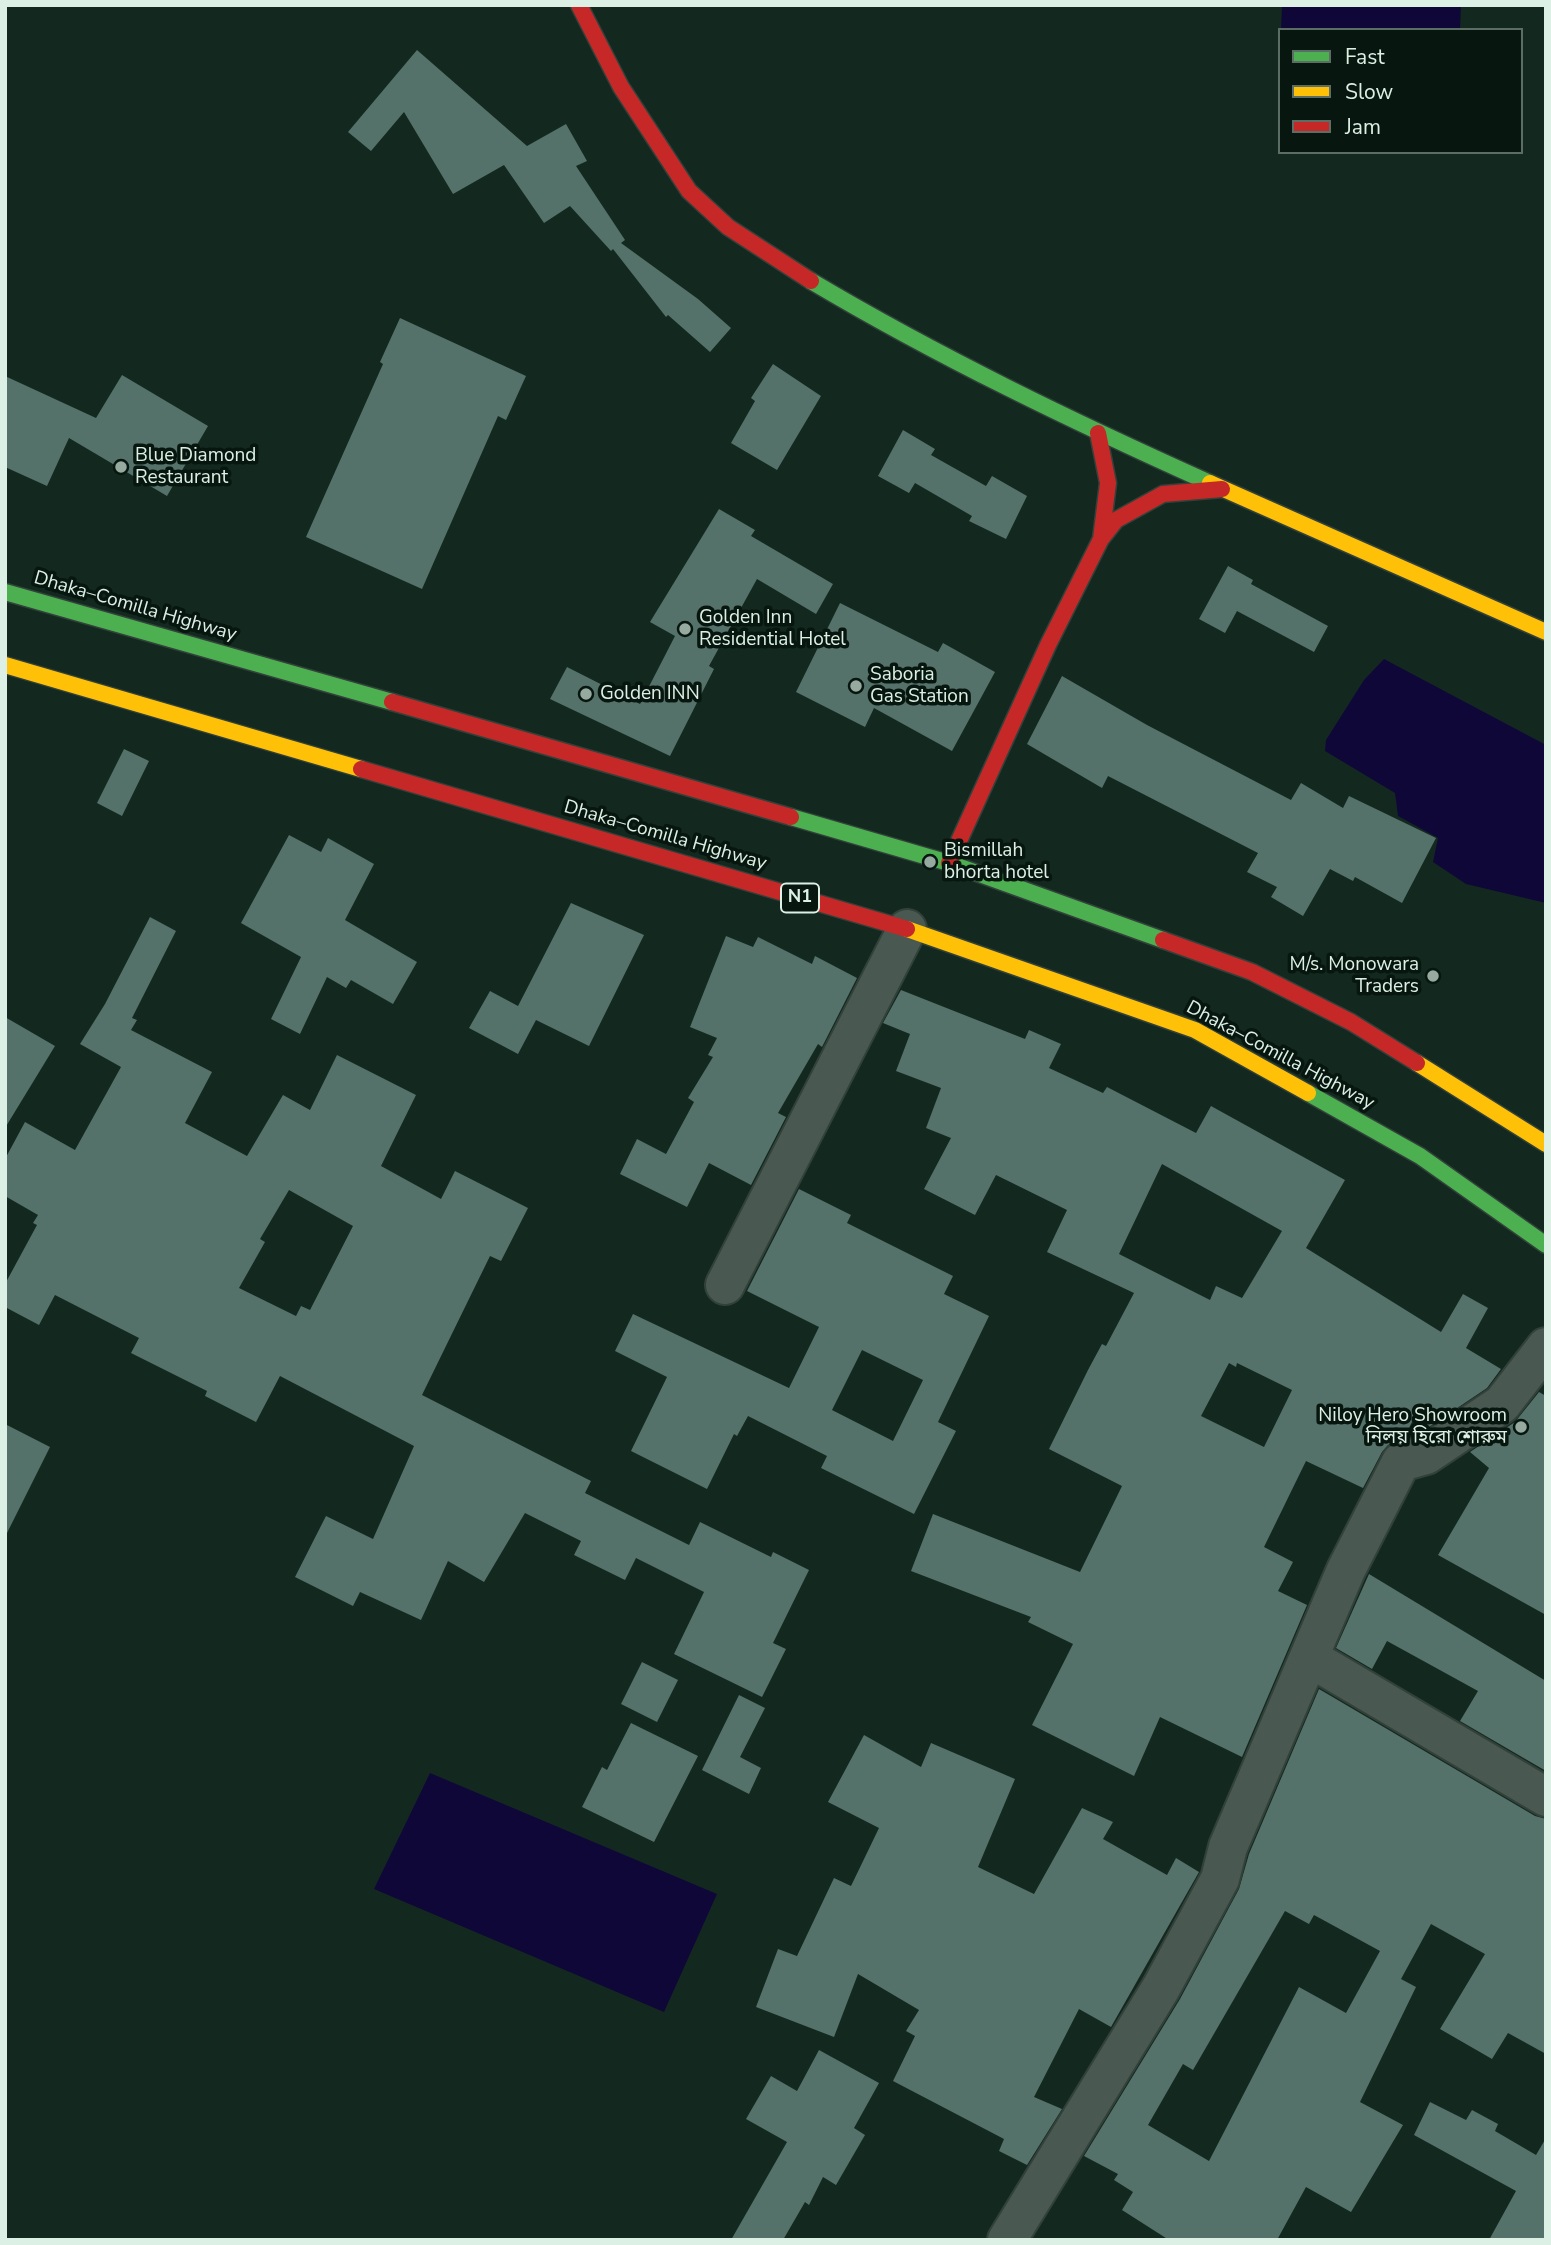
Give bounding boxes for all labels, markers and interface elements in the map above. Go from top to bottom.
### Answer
legend [1278,28,1523,154]
text: Fast [1345,43,1385,71]
text: Slow [1345,78,1393,106]
text: Jam [1345,113,1381,141]
place label: Blue Diamond Restaurant [135,445,256,489]
marker: Blue Diamond Restaurant [113,459,129,475]
street label: Dhaka–Comilla Highway [31,567,239,647]
place label: Golden Inn Residential Hotel [699,607,846,651]
marker: Golden Inn Residential Hotel [677,621,693,637]
place label: Saboria Gas Station [870,664,969,708]
marker: Saboria Gas Station [848,678,864,694]
place label: Golden INN [600,683,700,705]
marker: Golden INN [578,686,594,702]
street label: Dhaka–Comilla Highway [561,796,769,876]
place label: Bismillah bhorta hotel [944,840,1049,884]
marker: Bismillah bhorta hotel [922,854,938,870]
road number: N1 [781,884,819,912]
place label: M/s. Monowara Traders [1290,954,1419,998]
marker: M/s. Monowara Traders [1425,968,1441,984]
street label: Dhaka–Comilla Highway [1182,997,1378,1115]
place label: Niloy Hero Showroom নিলয় হিরো শোরুম [1318,1405,1507,1449]
marker: Niloy Hero Showroom নিলয় হিরো শোরুম [1513,1419,1529,1435]

